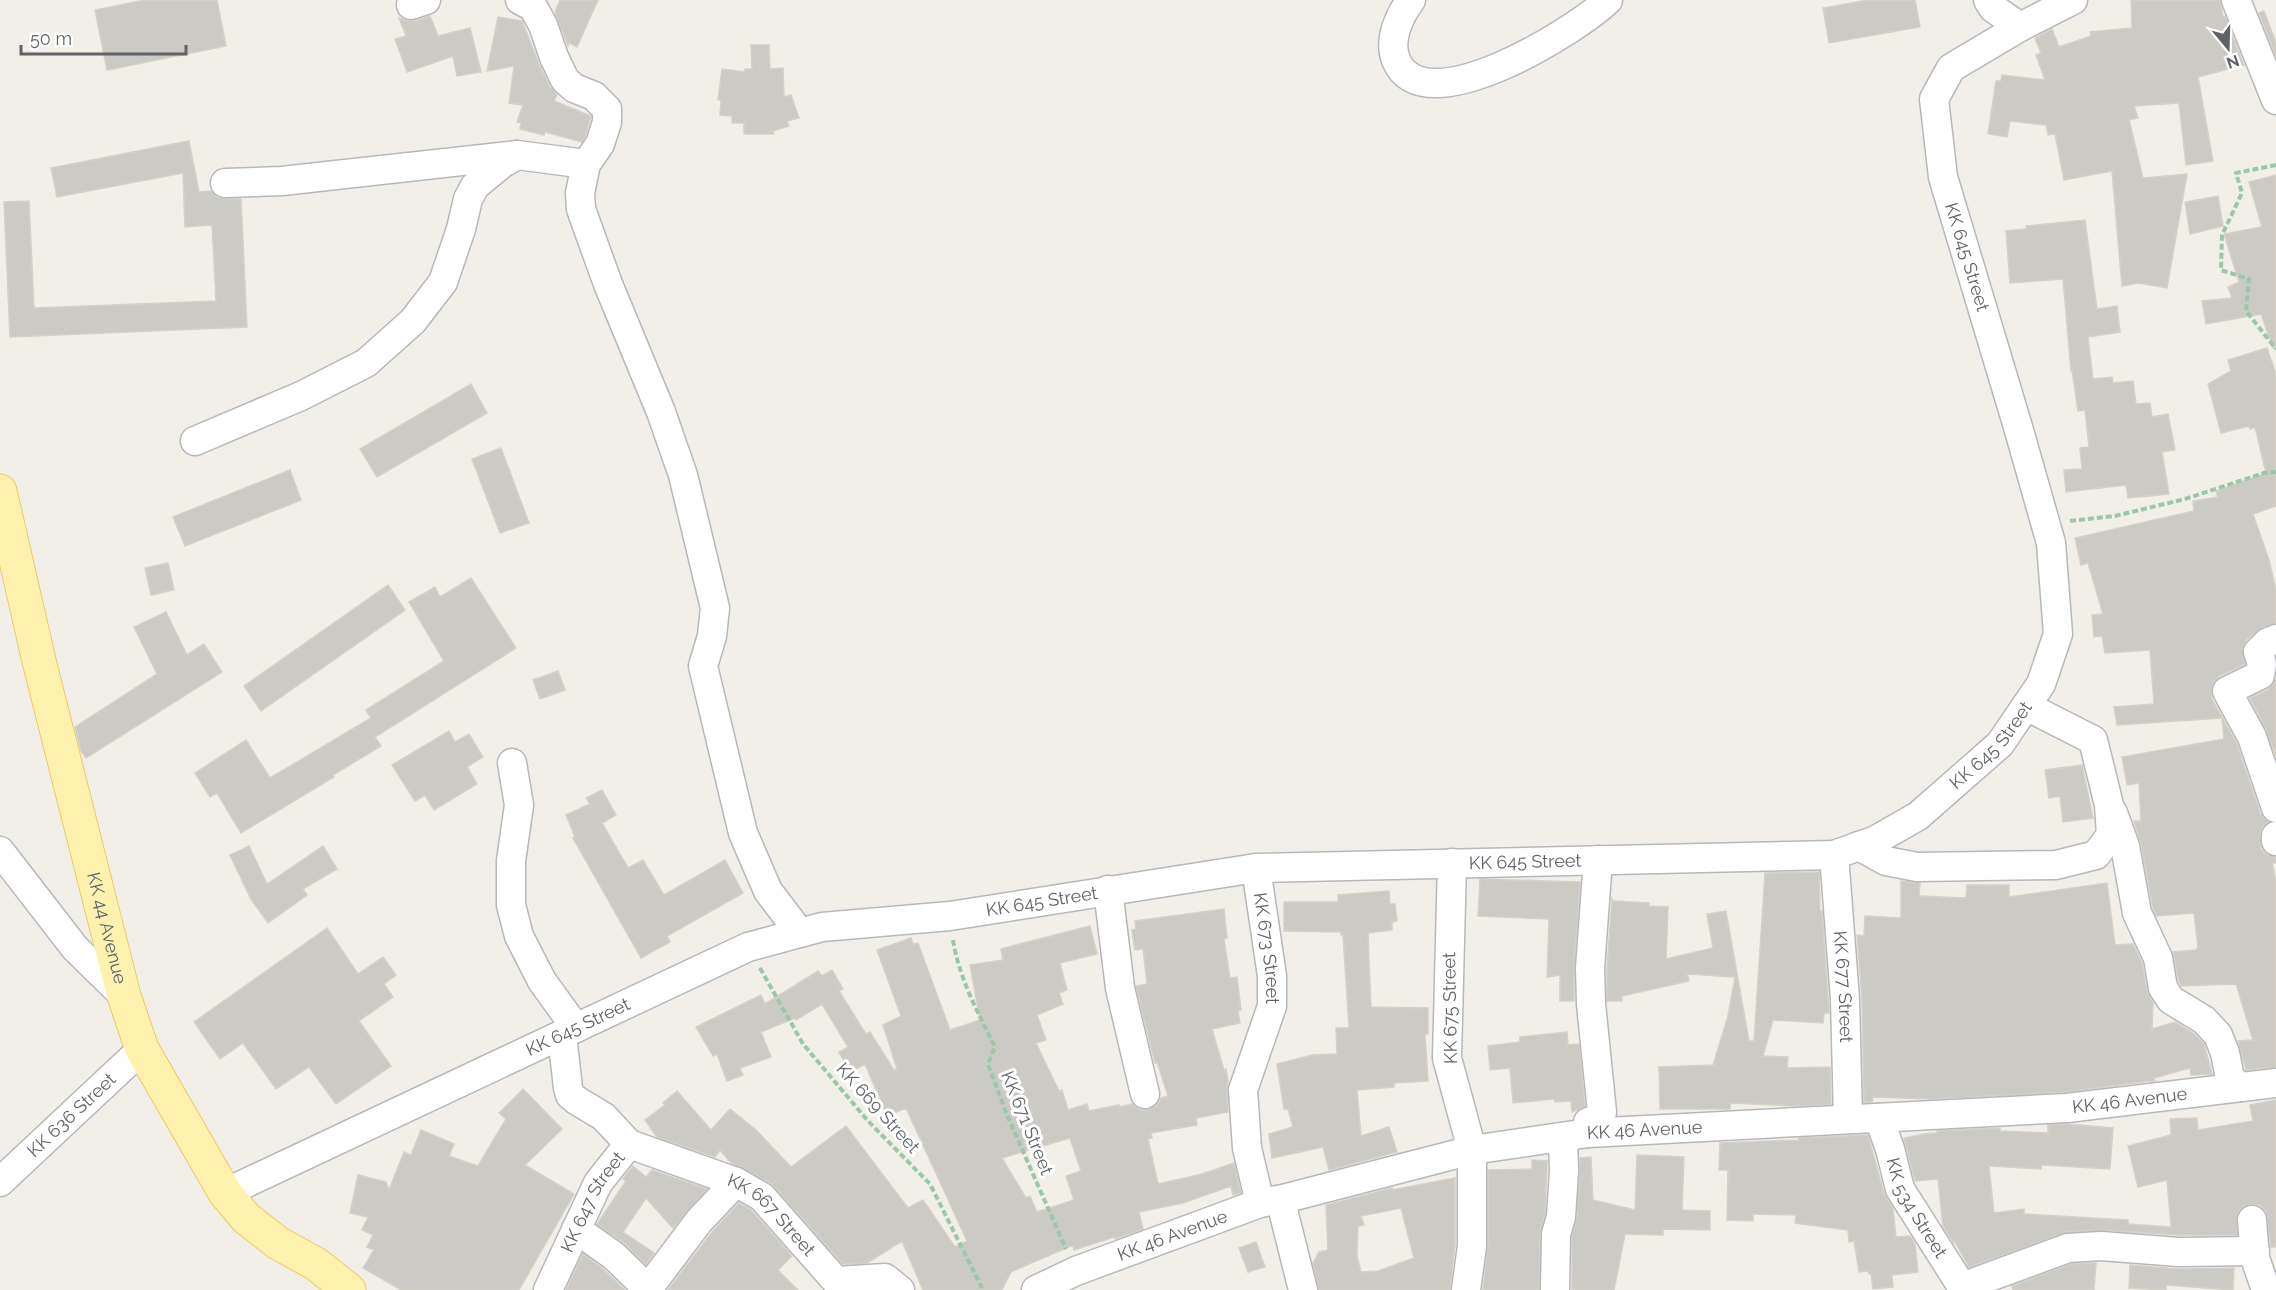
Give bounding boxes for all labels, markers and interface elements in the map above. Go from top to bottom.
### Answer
scale bar [21,18,186,56]
north arrow [2198,18,2258,78]
text: 50 m [30,28,72,49]
text: N [2224,51,2242,73]
street label: KK 645 Street [1941,200,1994,314]
street label: KK 645 Street [1945,697,2036,793]
street label: KK 645 Street [1469,850,1582,873]
street label: KK 44 Avenue [83,870,132,986]
street label: KK 645 Street [984,882,1099,920]
street label: KK 673 Street [1250,891,1283,1004]
street label: KK 677 Street [1830,930,1857,1043]
street label: KK 675 Street [1438,952,1461,1064]
street label: KK 645 Street [522,993,633,1060]
street label: KK 669 Street [832,1058,924,1157]
street label: KK 636 Street [23,1068,120,1161]
street label: KK 671 Street [997,1068,1058,1178]
street label: KK 46 Avenue [2071,1083,2189,1117]
street label: KK 46 Avenue [1586,1116,1703,1143]
street label: KK 647 Street [556,1147,629,1255]
street label: KK 534 Street [1883,1155,1952,1262]
street label: KK 667 Street [725,1169,820,1260]
street label: KK 46 Avenue [1114,1205,1230,1265]

